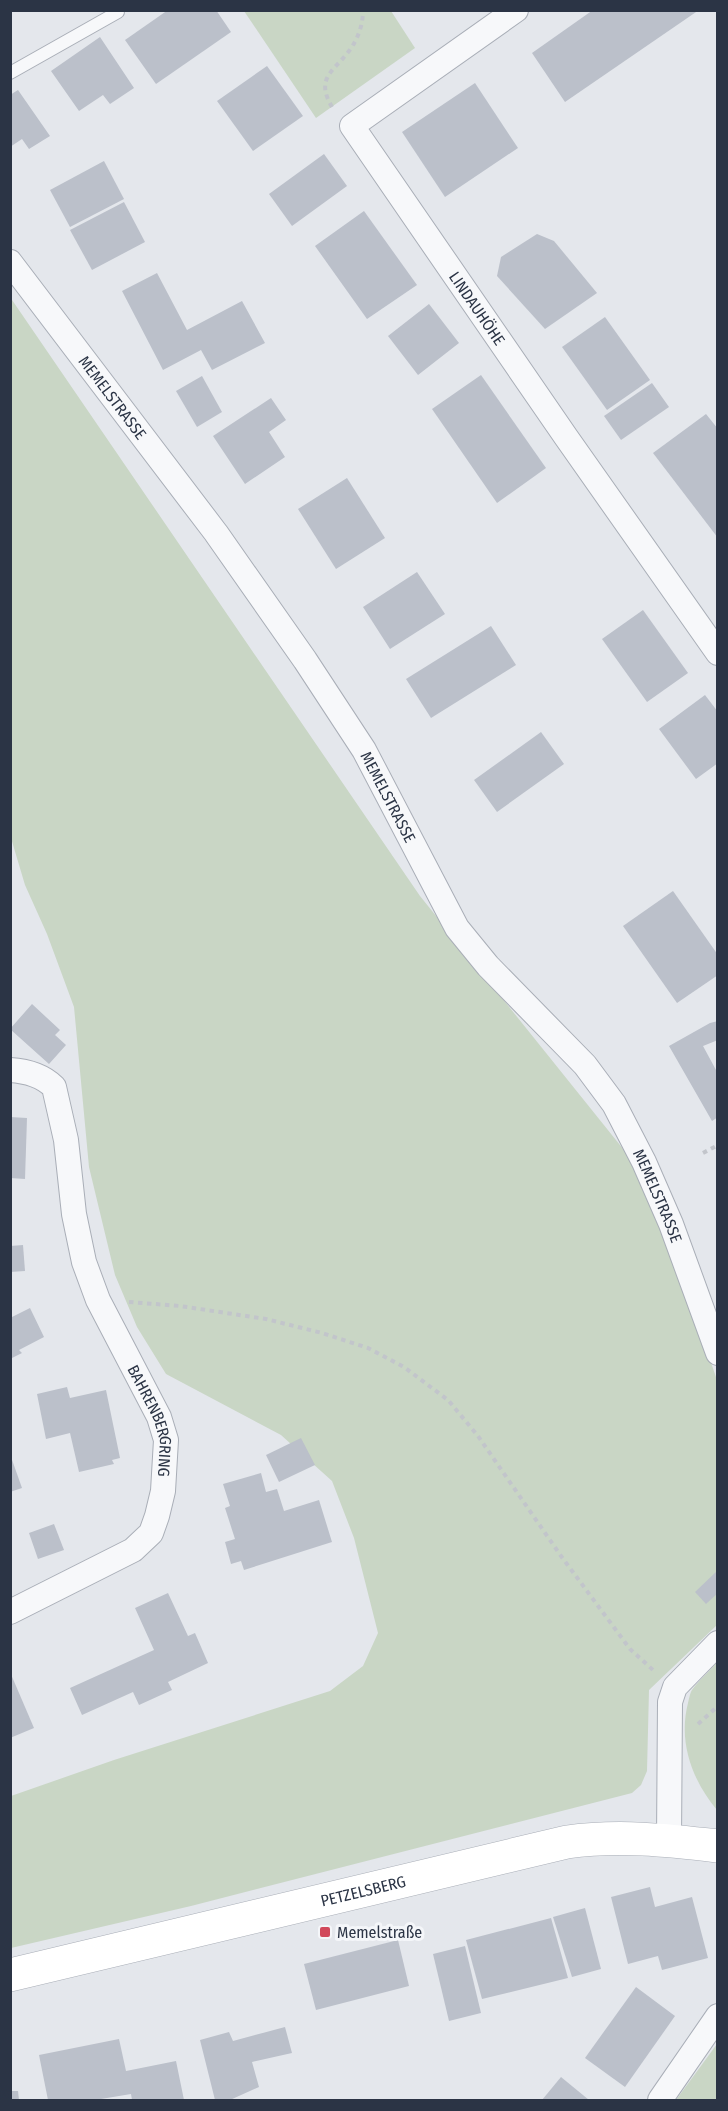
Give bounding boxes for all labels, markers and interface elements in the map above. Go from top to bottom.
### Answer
street label: LINDAUHÖHE [445,268,509,348]
street label: MEMELSTRASSE [75,352,151,443]
street label: MEMELSTRASSE [357,748,420,846]
street label: MEMELSTRASSE [629,1146,686,1245]
street label: BAHRENBERGRING [124,1361,176,1477]
street label: PETZELSBERG [319,1871,408,1910]
place label: Memelstraße [337,1923,422,1942]
marker: Memelstraße [318,1925,332,1939]

